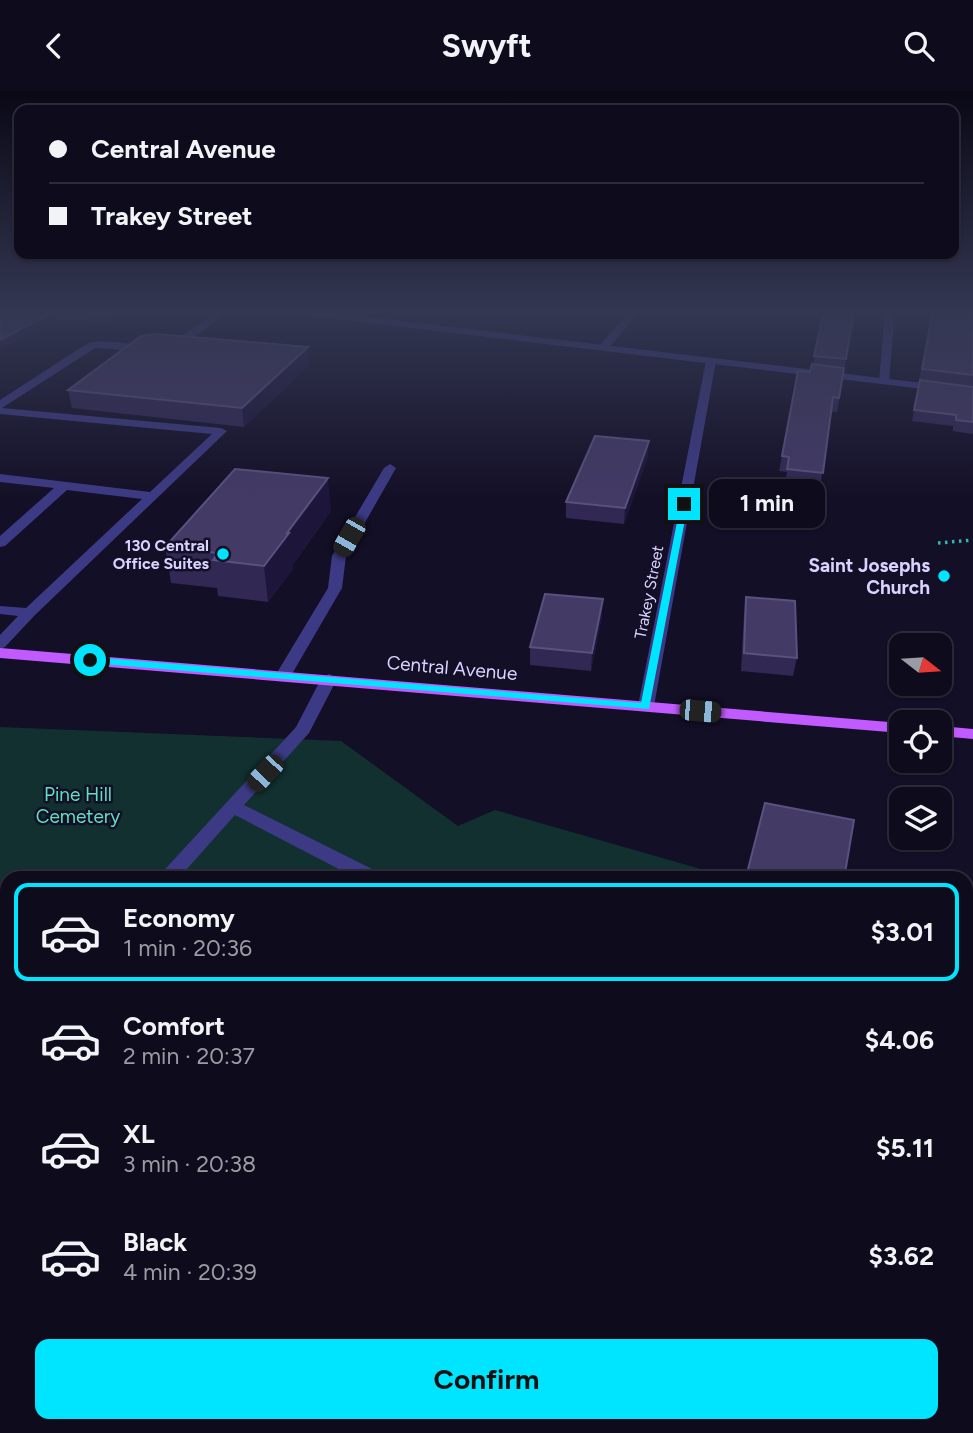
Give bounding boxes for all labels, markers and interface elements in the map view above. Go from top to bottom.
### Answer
icon: back [35,27,73,65]
text: Swyft [441,27,532,65]
icon: search [900,27,938,65]
text: Central Avenue [91,133,276,165]
text: Trakey Street [91,200,253,232]
callout: 1 min [708,479,824,529]
route end [668,488,700,520]
text: 1 min [740,489,794,517]
car [330,514,369,560]
place label: 130 Central Office Suites [113,536,210,573]
street label: Trakey Street [631,544,667,640]
marker: 130 Central Office Suites [215,546,231,562]
place label: Saint Josephs Church [808,554,930,599]
marker: Saint Josephs Church [936,568,952,584]
north arrow [889,633,952,697]
map controls [889,633,952,850]
route start [74,644,106,676]
street label: Central Avenue [386,651,518,685]
car [679,699,722,723]
button: locate [889,710,952,773]
car [243,750,288,796]
park label: Pine Hill Cemetery [36,783,120,828]
button: layers [889,787,952,850]
icon: car [39,901,102,964]
text: Economy [123,902,235,934]
text: $3.01 [871,916,934,948]
text: 1 min · 20:36 [123,934,252,962]
icon: car [39,1009,102,1072]
text: Comfort [123,1010,225,1042]
text: $4.06 [865,1024,934,1056]
text: 2 min · 20:37 [123,1042,255,1070]
icon: car [39,1117,102,1180]
text: XL [123,1118,155,1150]
text: $5.11 [876,1132,934,1164]
text: 3 min · 20:38 [123,1150,256,1178]
icon: car [39,1225,102,1288]
text: Black [123,1226,187,1258]
text: $3.62 [869,1240,934,1272]
text: 4 min · 20:39 [123,1258,257,1286]
button: Confirm [35,1339,938,1419]

